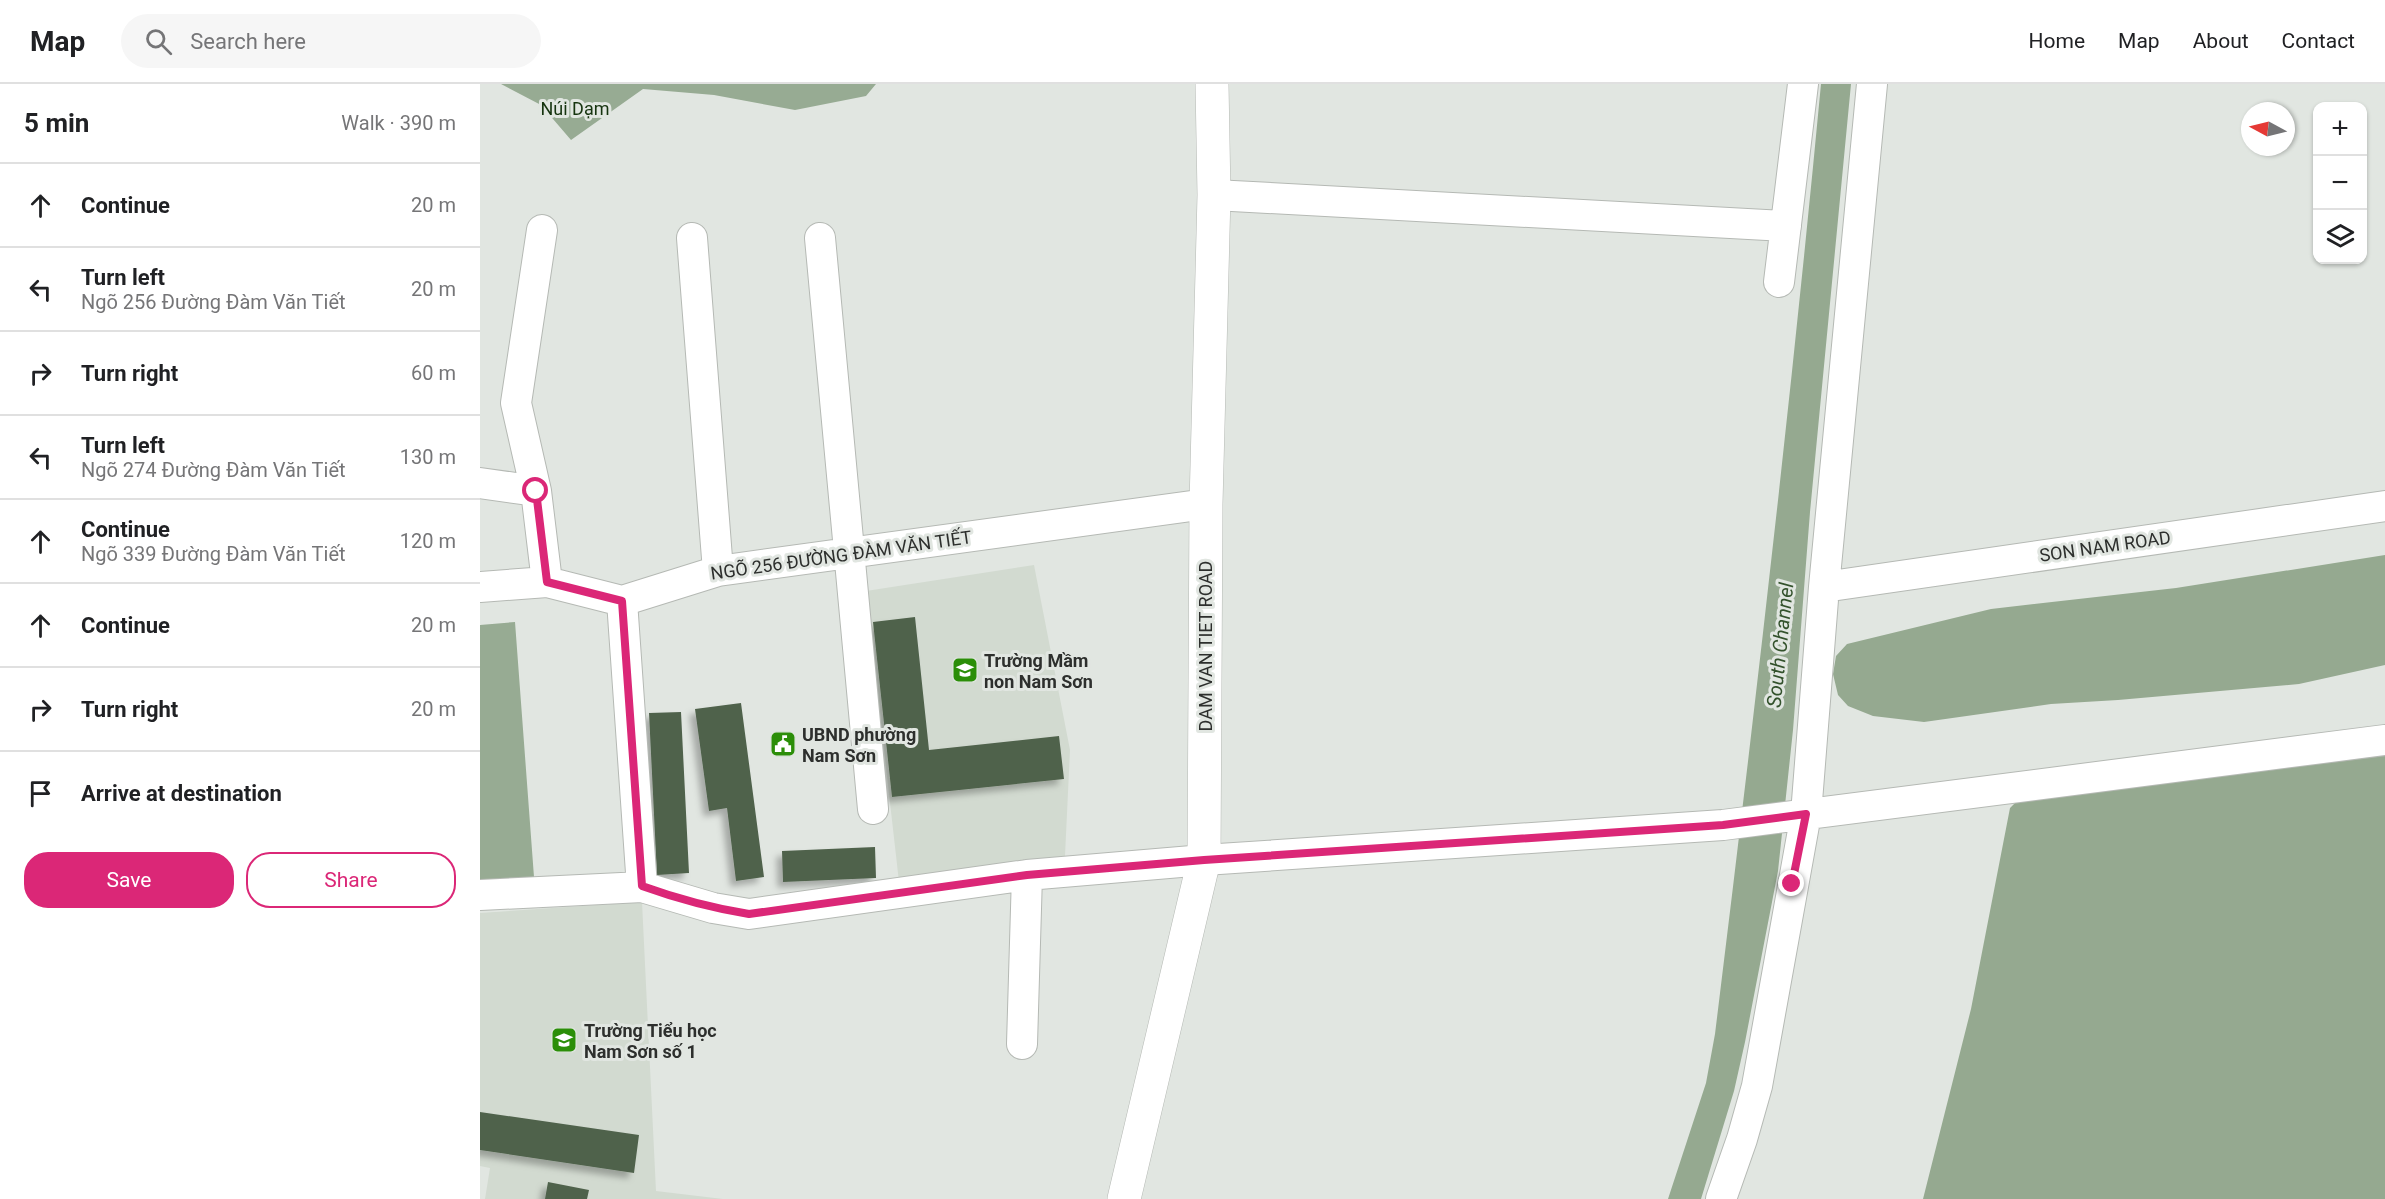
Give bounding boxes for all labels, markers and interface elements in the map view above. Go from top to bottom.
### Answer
search box [121,14,541,68]
text: Map [30,25,85,58]
icon: search [142,25,175,58]
text: Search here [190,29,306,54]
text: Home [2029,29,2085,53]
text: Map [2118,29,2160,53]
text: About [2193,29,2249,53]
text: Contact [2282,29,2355,53]
park label: Núi Dạm [541,98,610,119]
north arrow [2241,102,2295,156]
map controls [2313,102,2367,264]
button: + [2313,102,2367,156]
text: 5 min [24,108,89,138]
text: Walk · 390 m [341,111,456,135]
button: − [2313,156,2367,210]
icon: ahead [24,189,57,222]
text: Continue [81,193,170,218]
text: 20 m [411,193,456,217]
button: layers [2313,210,2367,264]
text: Turn left [81,265,165,290]
icon: left [24,273,57,306]
text: 20 m [411,277,456,301]
text: Ngõ 256 Đường Đàm Văn Tiết [81,290,346,314]
icon: right [24,357,57,390]
text: Turn right [81,361,178,386]
text: 60 m [411,361,456,385]
text: Turn left [81,433,165,458]
icon: left [24,441,57,474]
text: 130 m [400,445,456,469]
text: Ngõ 274 Đường Đàm Văn Tiết [81,458,346,482]
route start [522,477,548,503]
text: Continue [81,517,170,542]
icon: ahead [24,525,57,558]
street label: NGÕ 256 ĐƯỜNG ĐÀM VĂN TIẾT [709,525,973,584]
street label: SON NAM ROAD [2038,526,2172,566]
text: 120 m [400,529,456,553]
text: Ngõ 339 Đường Đàm Văn Tiết [81,542,346,566]
street label: DAM VAN TIET ROAD [1195,561,1216,731]
water label: South Channel [1762,581,1799,709]
icon: ahead [24,609,57,642]
text: Continue [81,613,170,638]
text: 20 m [411,613,456,637]
place label: Trường Mầm non Nam Sơn [984,650,1093,692]
school or university icon: Trường Mầm non Nam Sơn [950,655,980,685]
icon: right [24,693,57,726]
text: Turn right [81,697,178,722]
text: 20 m [411,697,456,721]
place label: UBND phường Nam Sơn [802,724,916,766]
public building icon: UBND phường Nam Sơn [768,729,798,759]
icon: arrive [24,777,57,810]
text: Arrive at destination [81,781,282,806]
button: Save [24,852,234,908]
button: Share [246,852,456,908]
route end [1778,870,1804,896]
place label: Trường Tiểu học Nam Sơn số 1 [584,1020,717,1062]
school or university icon: Trường Tiểu học Nam Sơn số 1 [549,1025,579,1055]

